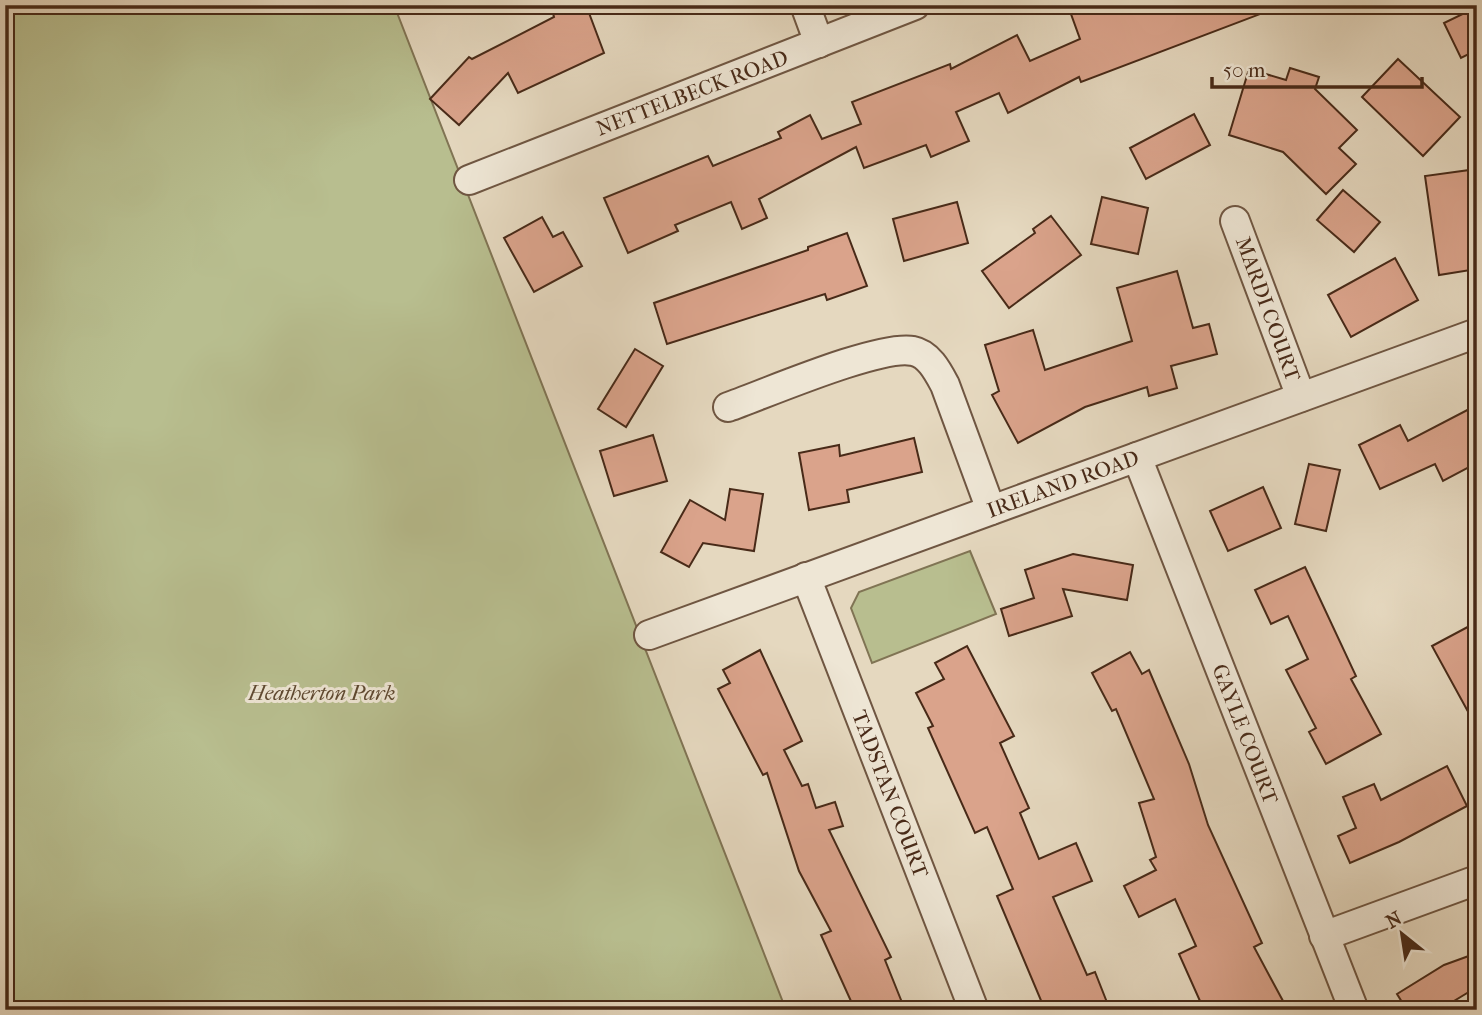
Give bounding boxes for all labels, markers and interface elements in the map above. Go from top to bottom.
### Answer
street label: NETTELBECK ROAD [593,45,791,141]
scale bar [1212,46,1422,90]
text: 50 m [1223,58,1266,82]
street label: MARDI COURT [1231,233,1306,385]
street label: IRELAND ROAD [984,445,1142,523]
street label: GAYLE COURT [1207,661,1283,808]
park label: Heatherton Park [247,681,396,705]
street label: TADSTAN COURT [847,707,933,882]
north arrow [1366,900,1436,970]
text: N [1382,907,1406,933]

